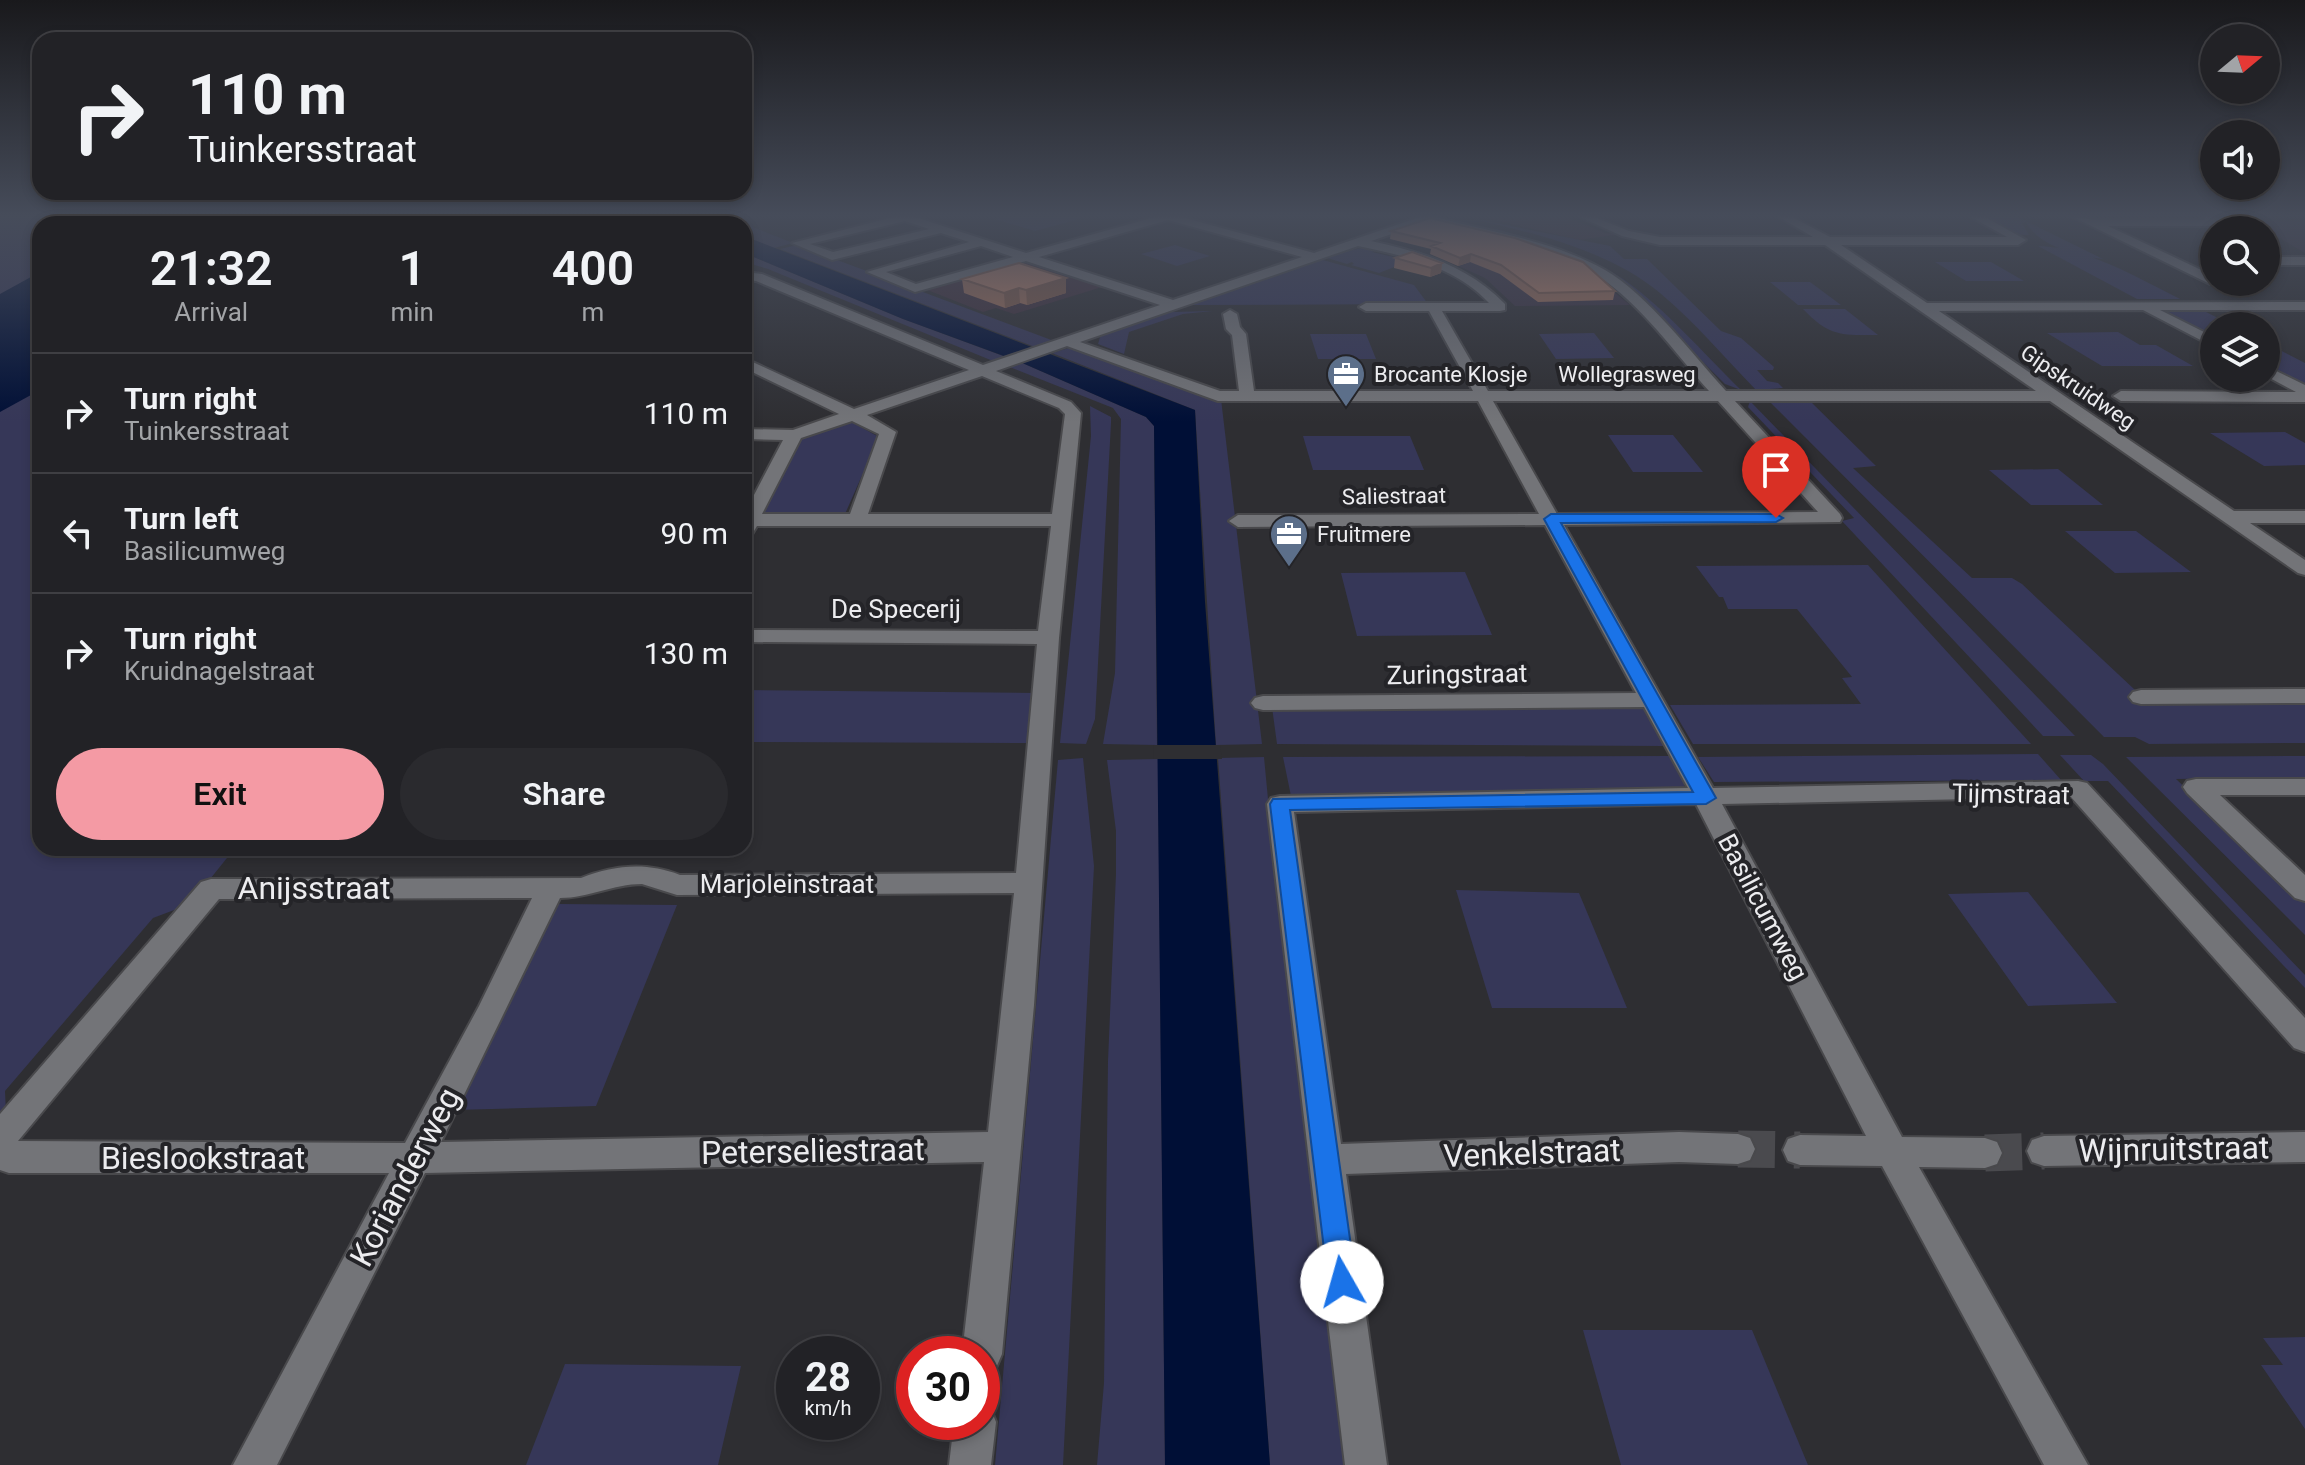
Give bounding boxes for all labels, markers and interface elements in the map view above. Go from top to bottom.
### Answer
north arrow [2200,24,2280,104]
map controls [2200,24,2280,392]
text: 110 m [188,62,347,128]
icon: right [56,64,160,168]
button: sound [2200,120,2280,200]
text: Tuinkersstraat [188,129,417,171]
button: search [2200,216,2280,296]
text: 21:32 [150,240,273,297]
text: 1 [399,240,426,297]
text: 400 [552,240,634,297]
text: Arrival [174,297,248,327]
text: min [390,297,434,327]
text: m [582,297,604,327]
button: layers [2200,312,2280,392]
street label: Gipskruidweg [2016,339,2140,435]
office icon: Brocante Klosje [1325,353,1367,408]
place label: Brocante Klosje [1374,362,1527,387]
street label: Wollegrasweg [1558,362,1696,387]
text: Turn right [124,381,257,416]
icon: right [56,391,100,435]
text: 110 m [644,396,728,431]
text: Tuinkersstraat [124,416,289,446]
pin [1742,436,1810,518]
icon: arrive [1754,448,1798,492]
street label: Saliestraat [1342,483,1446,509]
text: Turn left [124,501,239,536]
icon: left [56,511,100,555]
office icon: Fruitmere [1268,513,1310,568]
text: 90 m [661,516,728,551]
place label: Fruitmere [1317,522,1411,547]
text: Basilicumweg [124,536,285,566]
street label: De Specerij [831,594,961,624]
text: Turn right [124,621,257,656]
icon: right [56,631,100,675]
text: 130 m [644,636,728,671]
text: Kruidnagelstraat [124,656,315,686]
street label: Zuringstraat [1386,658,1528,690]
button: Exit [56,748,384,840]
button: Share [400,748,728,840]
street label: Tijmstraat [1952,778,2070,810]
street label: Basilicumweg [1712,829,1814,985]
street label: Anijsstraat [238,869,390,907]
street label: Marjoleinstraat [700,869,874,899]
street label: Korianderweg [342,1081,468,1273]
street label: Wijnruitstraat [2078,1128,2270,1170]
street label: Peterseliestraat [701,1130,925,1172]
street label: Venkelstraat [1443,1131,1621,1175]
street label: Bieslookstraat [101,1139,305,1177]
position arrow [1300,1240,1384,1324]
speed limit sign: 30 [896,1336,1000,1440]
text: 28 [805,1354,851,1401]
text: km/h [805,1396,851,1420]

